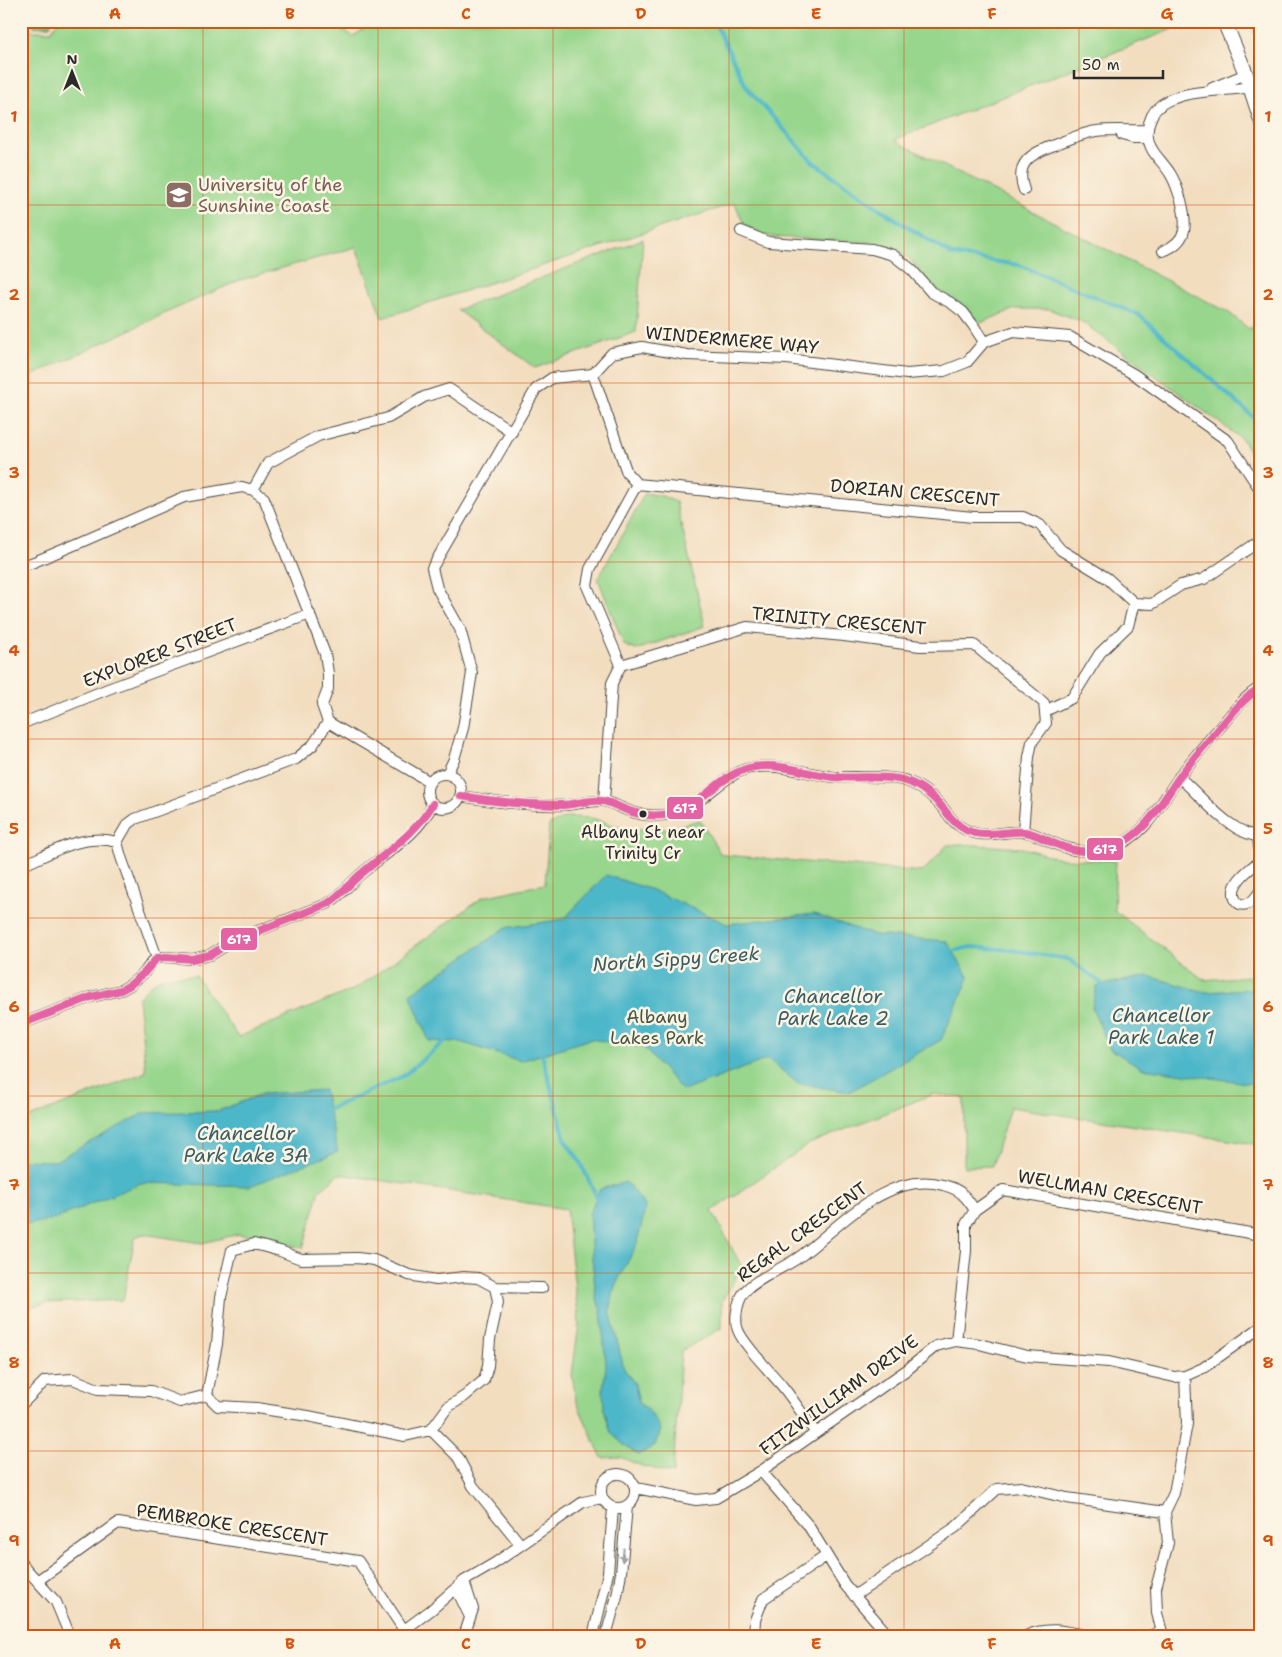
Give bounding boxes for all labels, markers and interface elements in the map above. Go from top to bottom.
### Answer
text: A [109,3,121,24]
text: B [285,3,295,24]
text: C [461,3,471,24]
text: D [635,3,647,24]
text: E [811,3,821,24]
text: F [987,3,997,24]
text: G [1161,3,1174,24]
north arrow [48,48,98,98]
scale bar [1074,48,1163,80]
text: N [66,50,78,68]
text: 50 m [1082,55,1120,75]
text: 1 [10,106,18,127]
text: 1 [1264,106,1272,127]
place label: University of the Sunshine Coast [198,173,342,218]
school or university icon: University of the Sunshine Coast [164,180,194,210]
text: 2 [8,284,20,305]
text: 2 [1262,284,1274,305]
street label: WINDERMERE WAY [644,320,820,360]
text: 3 [8,462,20,483]
text: 3 [1262,462,1274,483]
street label: DORIAN CRESCENT [829,474,1001,512]
street label: TRINITY CRESCENT [751,601,927,641]
street label: EXPLORER STREET [80,613,240,693]
text: 4 [8,640,20,661]
text: 4 [1262,640,1274,661]
line badge: 617 [666,796,704,820]
text: 617 [673,799,698,817]
marker: Albany St near Trinity Cr [638,809,648,819]
text: 5 [9,818,19,839]
text: 5 [1263,818,1273,839]
place label: Albany St near Trinity Cr [581,821,705,864]
line badge: 617 [1086,837,1124,861]
text: 617 [1093,840,1118,858]
line badge: 617 [220,927,258,951]
text: 617 [227,930,252,948]
water label: North Sippy Creek [592,941,760,977]
water label: Chancellor Park Lake 2 [777,984,889,1031]
text: 6 [8,996,20,1017]
text: 6 [1262,996,1274,1017]
water label: Chancellor Park Lake 1 [1108,1003,1214,1050]
park label: Albany Lakes Park [610,1005,704,1050]
water label: Chancellor Park Lake 3A [184,1121,309,1168]
street label: WELLMAN CRESCENT [1016,1164,1204,1220]
text: 7 [8,1174,20,1195]
text: 7 [1262,1174,1274,1195]
street label: REGAL CRESCENT [732,1176,872,1288]
street label: FITZWILLIAM DRIVE [755,1329,923,1461]
text: 8 [8,1352,20,1373]
text: 8 [1262,1352,1274,1373]
street label: PEMBROKE CRESCENT [135,1498,329,1552]
text: 9 [8,1530,20,1551]
text: 9 [1262,1530,1274,1551]
one-way arrow [619,1547,627,1563]
text: A [109,1633,121,1654]
text: B [285,1633,295,1654]
text: C [461,1633,471,1654]
text: D [635,1633,647,1654]
text: E [811,1633,821,1654]
text: F [987,1633,997,1654]
text: G [1161,1633,1174,1654]

